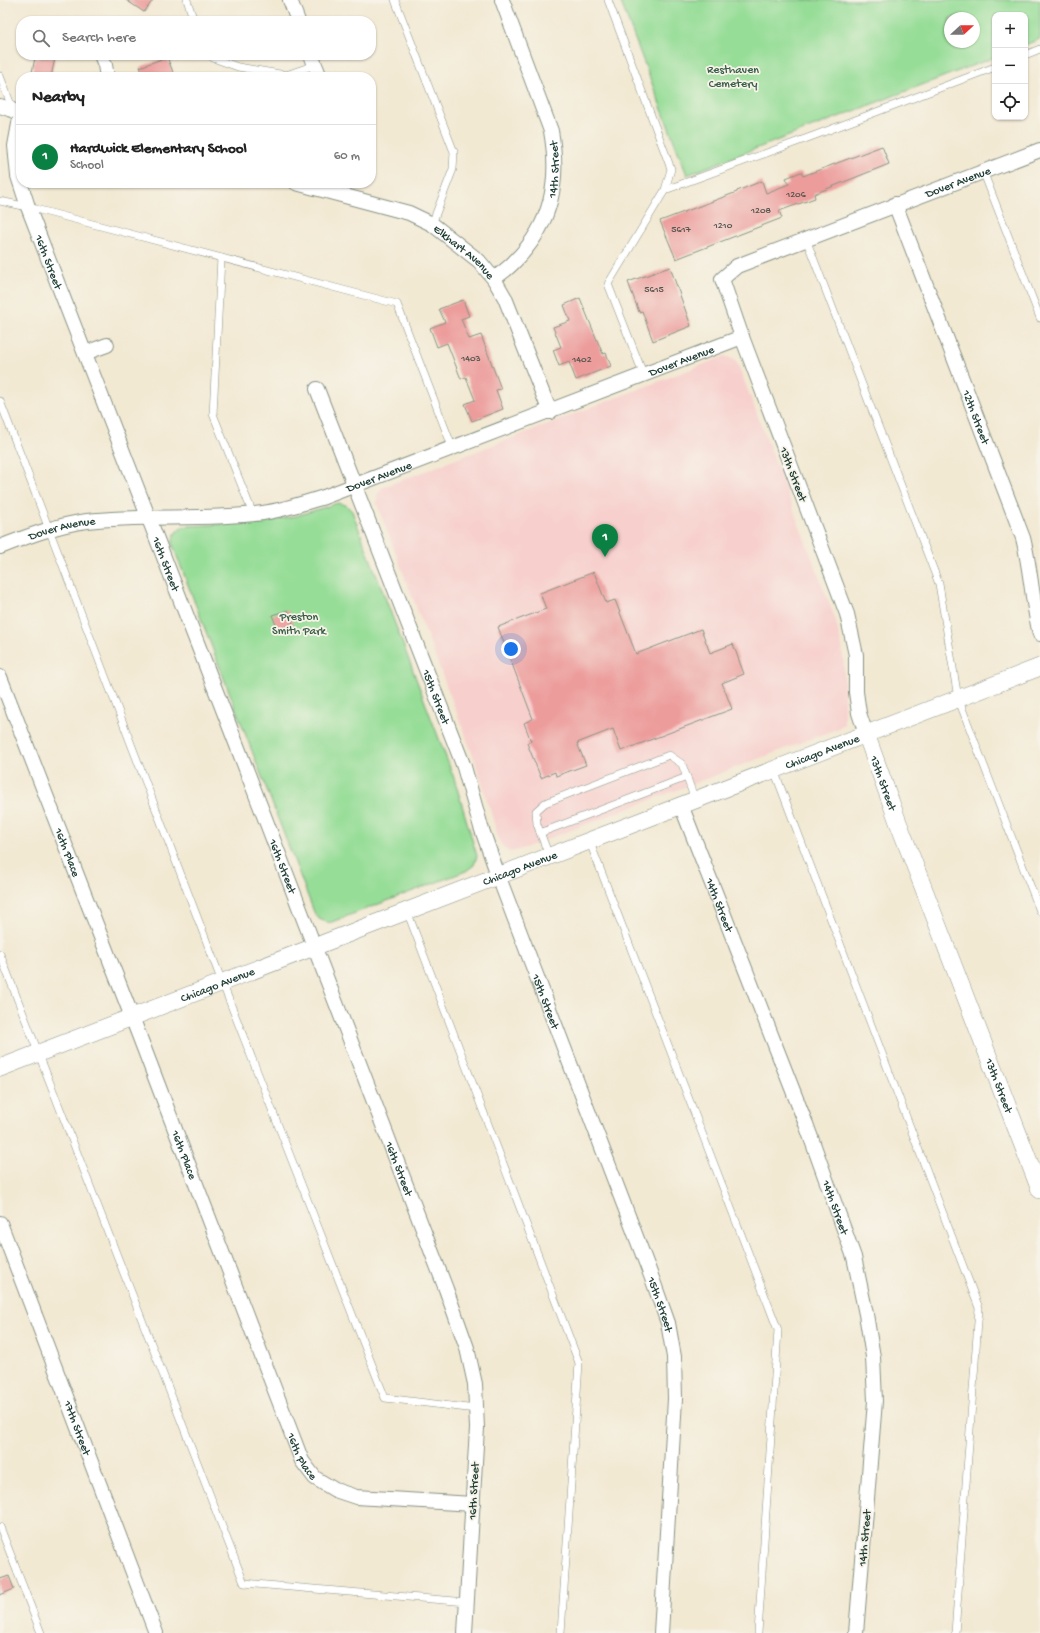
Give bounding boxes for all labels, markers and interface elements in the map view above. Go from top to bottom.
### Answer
north arrow [944,12,980,48]
map controls [992,12,1028,120]
button: + [992,12,1028,48]
search box [16,16,376,60]
icon: search [30,27,52,49]
text: Search here [62,29,136,47]
button: − [992,48,1028,84]
park label: Resthaven Cemetery [707,64,759,92]
button: locate [992,84,1028,120]
text: Nearby [32,88,85,108]
street label: 14th Street [546,139,563,200]
text: Hardwick Elementary School [70,140,247,158]
text: 1 [42,149,48,164]
text: 60 m [334,149,360,164]
text: School [70,158,104,173]
street label: Dover Avenue [923,164,994,203]
house number: 1206 [785,189,807,201]
house number: 1208 [750,205,772,217]
house number: 1210 [713,220,733,232]
street label: Elkhart Avenue [430,223,497,284]
house number: 5617 [671,224,692,236]
street label: 16th Street [30,232,65,293]
house number: 5615 [644,284,664,296]
street label: Dover Avenue [646,343,717,381]
house number: 1403 [460,353,481,365]
house number: 1402 [571,354,592,366]
street label: 12th Street [958,388,992,448]
street label: 13th Street [775,445,809,505]
street label: Dover Avenue [344,459,415,497]
street label: Dover Avenue [26,515,97,545]
pin: 1 [592,524,618,557]
street label: 16th Street [147,534,182,595]
park label: Preston Smith Park [272,611,328,639]
your location [501,639,521,659]
street label: 15th Street [417,667,452,728]
street label: Chicago Avenue [784,732,863,774]
street label: 13th Street [865,753,899,814]
street label: 16th Place [50,826,82,880]
street label: 16th Street [264,837,299,897]
street label: Chicago Avenue [481,849,560,890]
street label: 14th Street [701,875,735,935]
street label: Chicago Avenue [179,965,258,1007]
street label: 15th Street [527,972,562,1032]
street label: 13th Street [981,1056,1015,1116]
street label: 16th Place [167,1128,199,1182]
street label: 16th Street [381,1139,415,1199]
street label: 14th Street [818,1178,851,1238]
street label: 15th Street [643,1274,675,1334]
street label: 17th Street [59,1398,93,1459]
street label: 16th Place [283,1430,320,1484]
street label: 16th Street [466,1461,484,1521]
street label: 14th Street [856,1508,876,1568]

